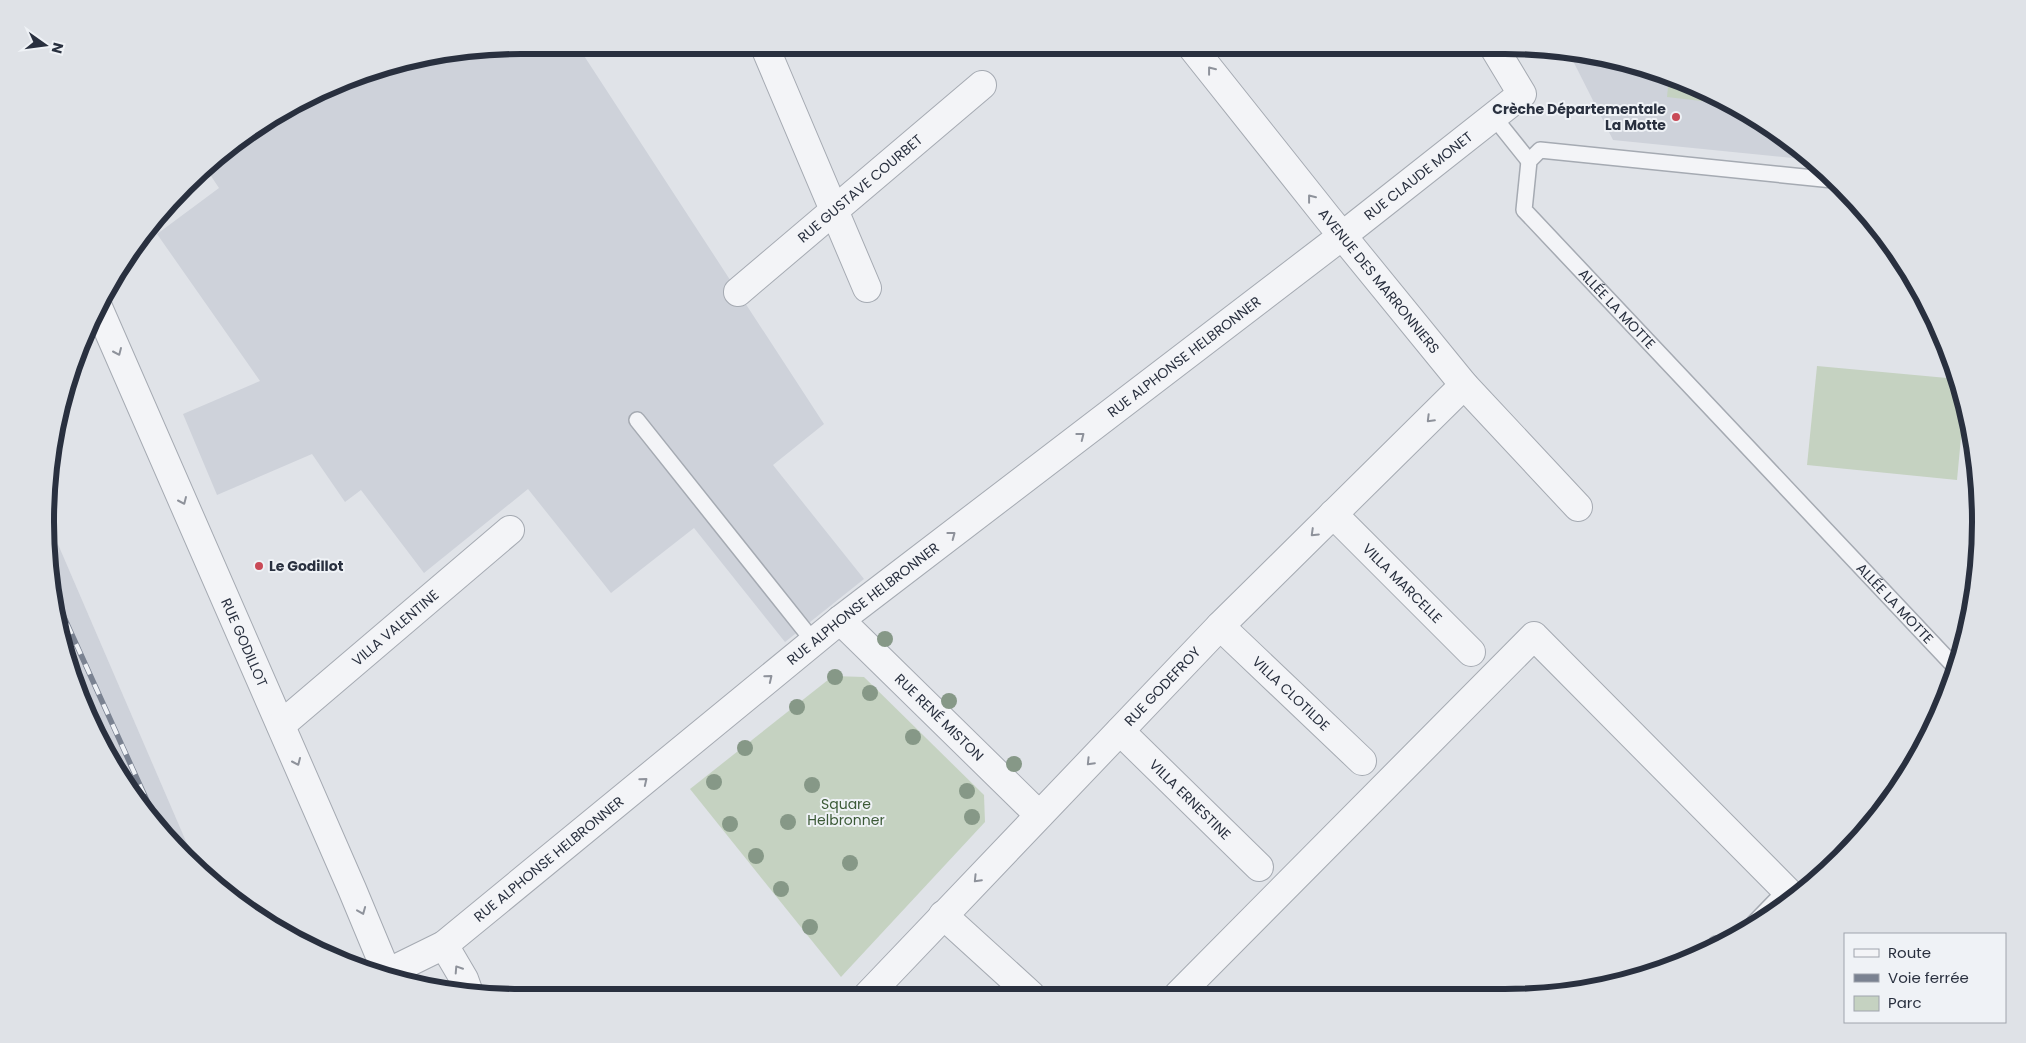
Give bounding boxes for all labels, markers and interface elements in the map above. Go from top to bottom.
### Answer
north arrow [20,20,70,70]
text: N [47,41,69,56]
one-way arrow [1208,67,1216,76]
place label: Crèche Départementale La Motte [1492,99,1666,135]
marker: Crèche Départementale La Motte [1670,111,1682,123]
street label: RUE CLAUDE MONET [1360,126,1477,225]
street label: RUE GUSTAVE COURBET [793,129,927,247]
one-way arrow [1308,194,1317,203]
street label: AVENUE DES MARRONNIERS [1314,204,1444,358]
street label: ALLÉE LA MOTTE [1574,264,1660,354]
street label: RUE ALPHONSE HELBRONNER [1103,292,1265,422]
one-way arrow [111,347,122,356]
one-way arrow [1426,414,1435,423]
one-way arrow [1075,433,1084,441]
one-way arrow [176,496,187,505]
one-way arrow [1311,528,1320,537]
one-way arrow [946,532,955,540]
street label: RUE ALPHONSE HELBRONNER [783,538,943,670]
street label: VILLA MARCELLE [1358,539,1447,628]
place label: Le Godillot [269,556,344,576]
street label: ALLÉE LA MOTTE [1852,558,1938,648]
marker: Le Godillot [253,560,265,572]
street label: VILLA VALENTINE [347,585,443,670]
street label: RUE GODILLOT [216,595,273,690]
street label: RUE GODEFROY [1120,642,1205,730]
street label: VILLA CLOTILDE [1248,652,1334,735]
street label: RUE RENÉ MISTON [890,669,988,766]
one-way arrow [763,676,772,684]
street label: VILLA ERNESTINE [1145,755,1235,844]
one-way arrow [1087,756,1096,765]
one-way arrow [291,757,302,766]
one-way arrow [638,778,647,787]
street label: RUE ALPHONSE HELBRONNER [469,791,628,927]
park label: Square Helbronner [807,794,885,830]
one-way arrow [974,873,983,882]
one-way arrow [355,906,366,915]
legend [1844,933,2006,1023]
text: Route [1888,942,1931,963]
one-way arrow [455,965,464,974]
text: Voie ferrée [1888,967,1969,988]
text: Parc [1888,992,1922,1013]

